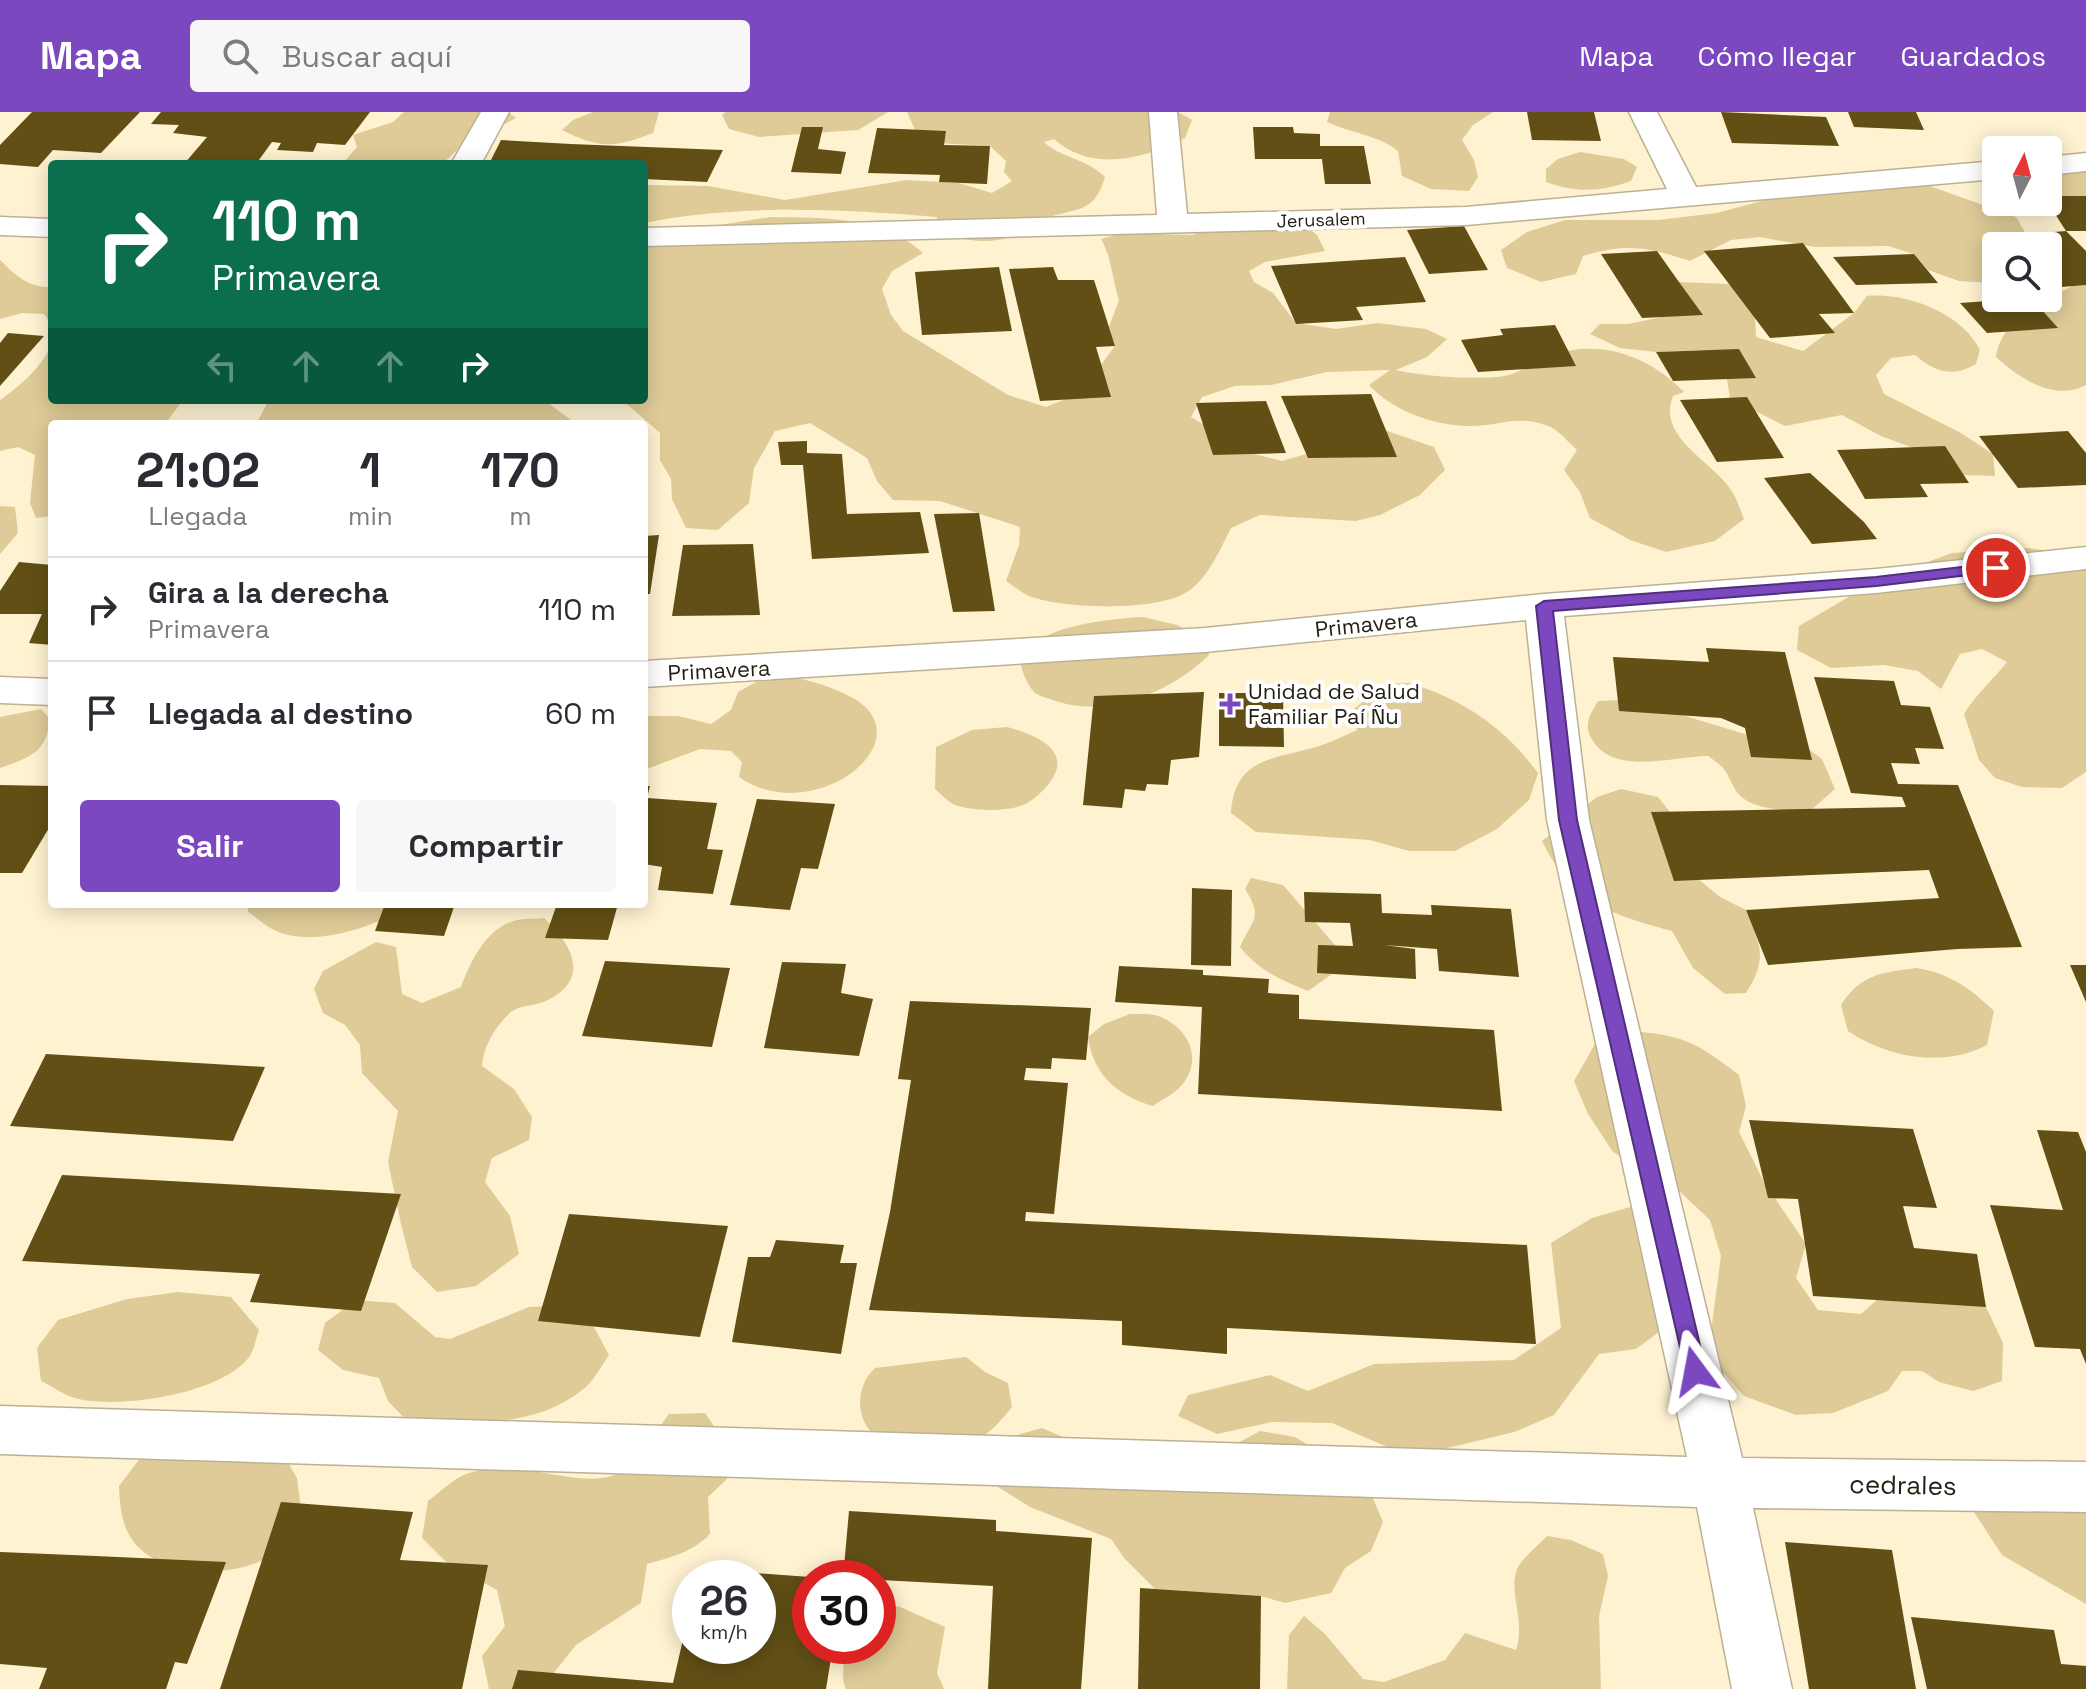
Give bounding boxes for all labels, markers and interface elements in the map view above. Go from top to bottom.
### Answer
search box [190,20,750,92]
text: Mapa [40,32,142,80]
icon: search [218,34,262,78]
text: Buscar aquí [282,37,452,76]
text: Mapa [1579,38,1654,74]
text: Cómo llegar [1698,38,1856,74]
text: Guardados [1900,38,2046,74]
north arrow [1982,136,2062,216]
map controls [1982,136,2062,312]
text: 110 m [212,185,361,256]
icon: right [80,192,184,296]
street label: Jerusalem [1276,206,1366,233]
button: search [1982,232,2062,312]
text: Primavera [212,255,380,301]
icon: left [200,344,244,388]
icon: ahead [284,344,328,388]
icon: ahead [368,344,412,388]
icon: right [452,344,496,388]
text: 21:02 [136,440,260,501]
text: 1 [360,440,381,501]
text: 170 [481,440,560,501]
text: Llegada [149,499,248,533]
text: min [348,499,393,533]
text: m [509,499,532,533]
pin [1962,534,2030,602]
icon: arrive [1974,546,2018,590]
text: Gira a la derecha [148,573,389,612]
icon: right [80,587,124,631]
text: 110 m [538,590,616,629]
street label: Primavera [1313,605,1419,643]
text: Primavera [148,612,270,646]
street label: Primavera [667,653,771,687]
place label: Unidad de Salud Familiar Paí Ñu [1248,677,1420,730]
icon: arrive [80,691,124,735]
marker: Unidad de Salud Familiar Paí Ñu [1219,693,1241,715]
text: Llegada al destino [148,694,413,733]
text: 60 m [545,694,616,733]
button: Salir [80,800,340,892]
button: Compartir [356,800,616,892]
position arrow [1653,1329,1737,1413]
street label: cedrales [1849,1467,1957,1503]
speed limit sign: 30 [792,1560,896,1664]
text: 26 [700,1576,748,1627]
text: km/h [700,1619,748,1645]

